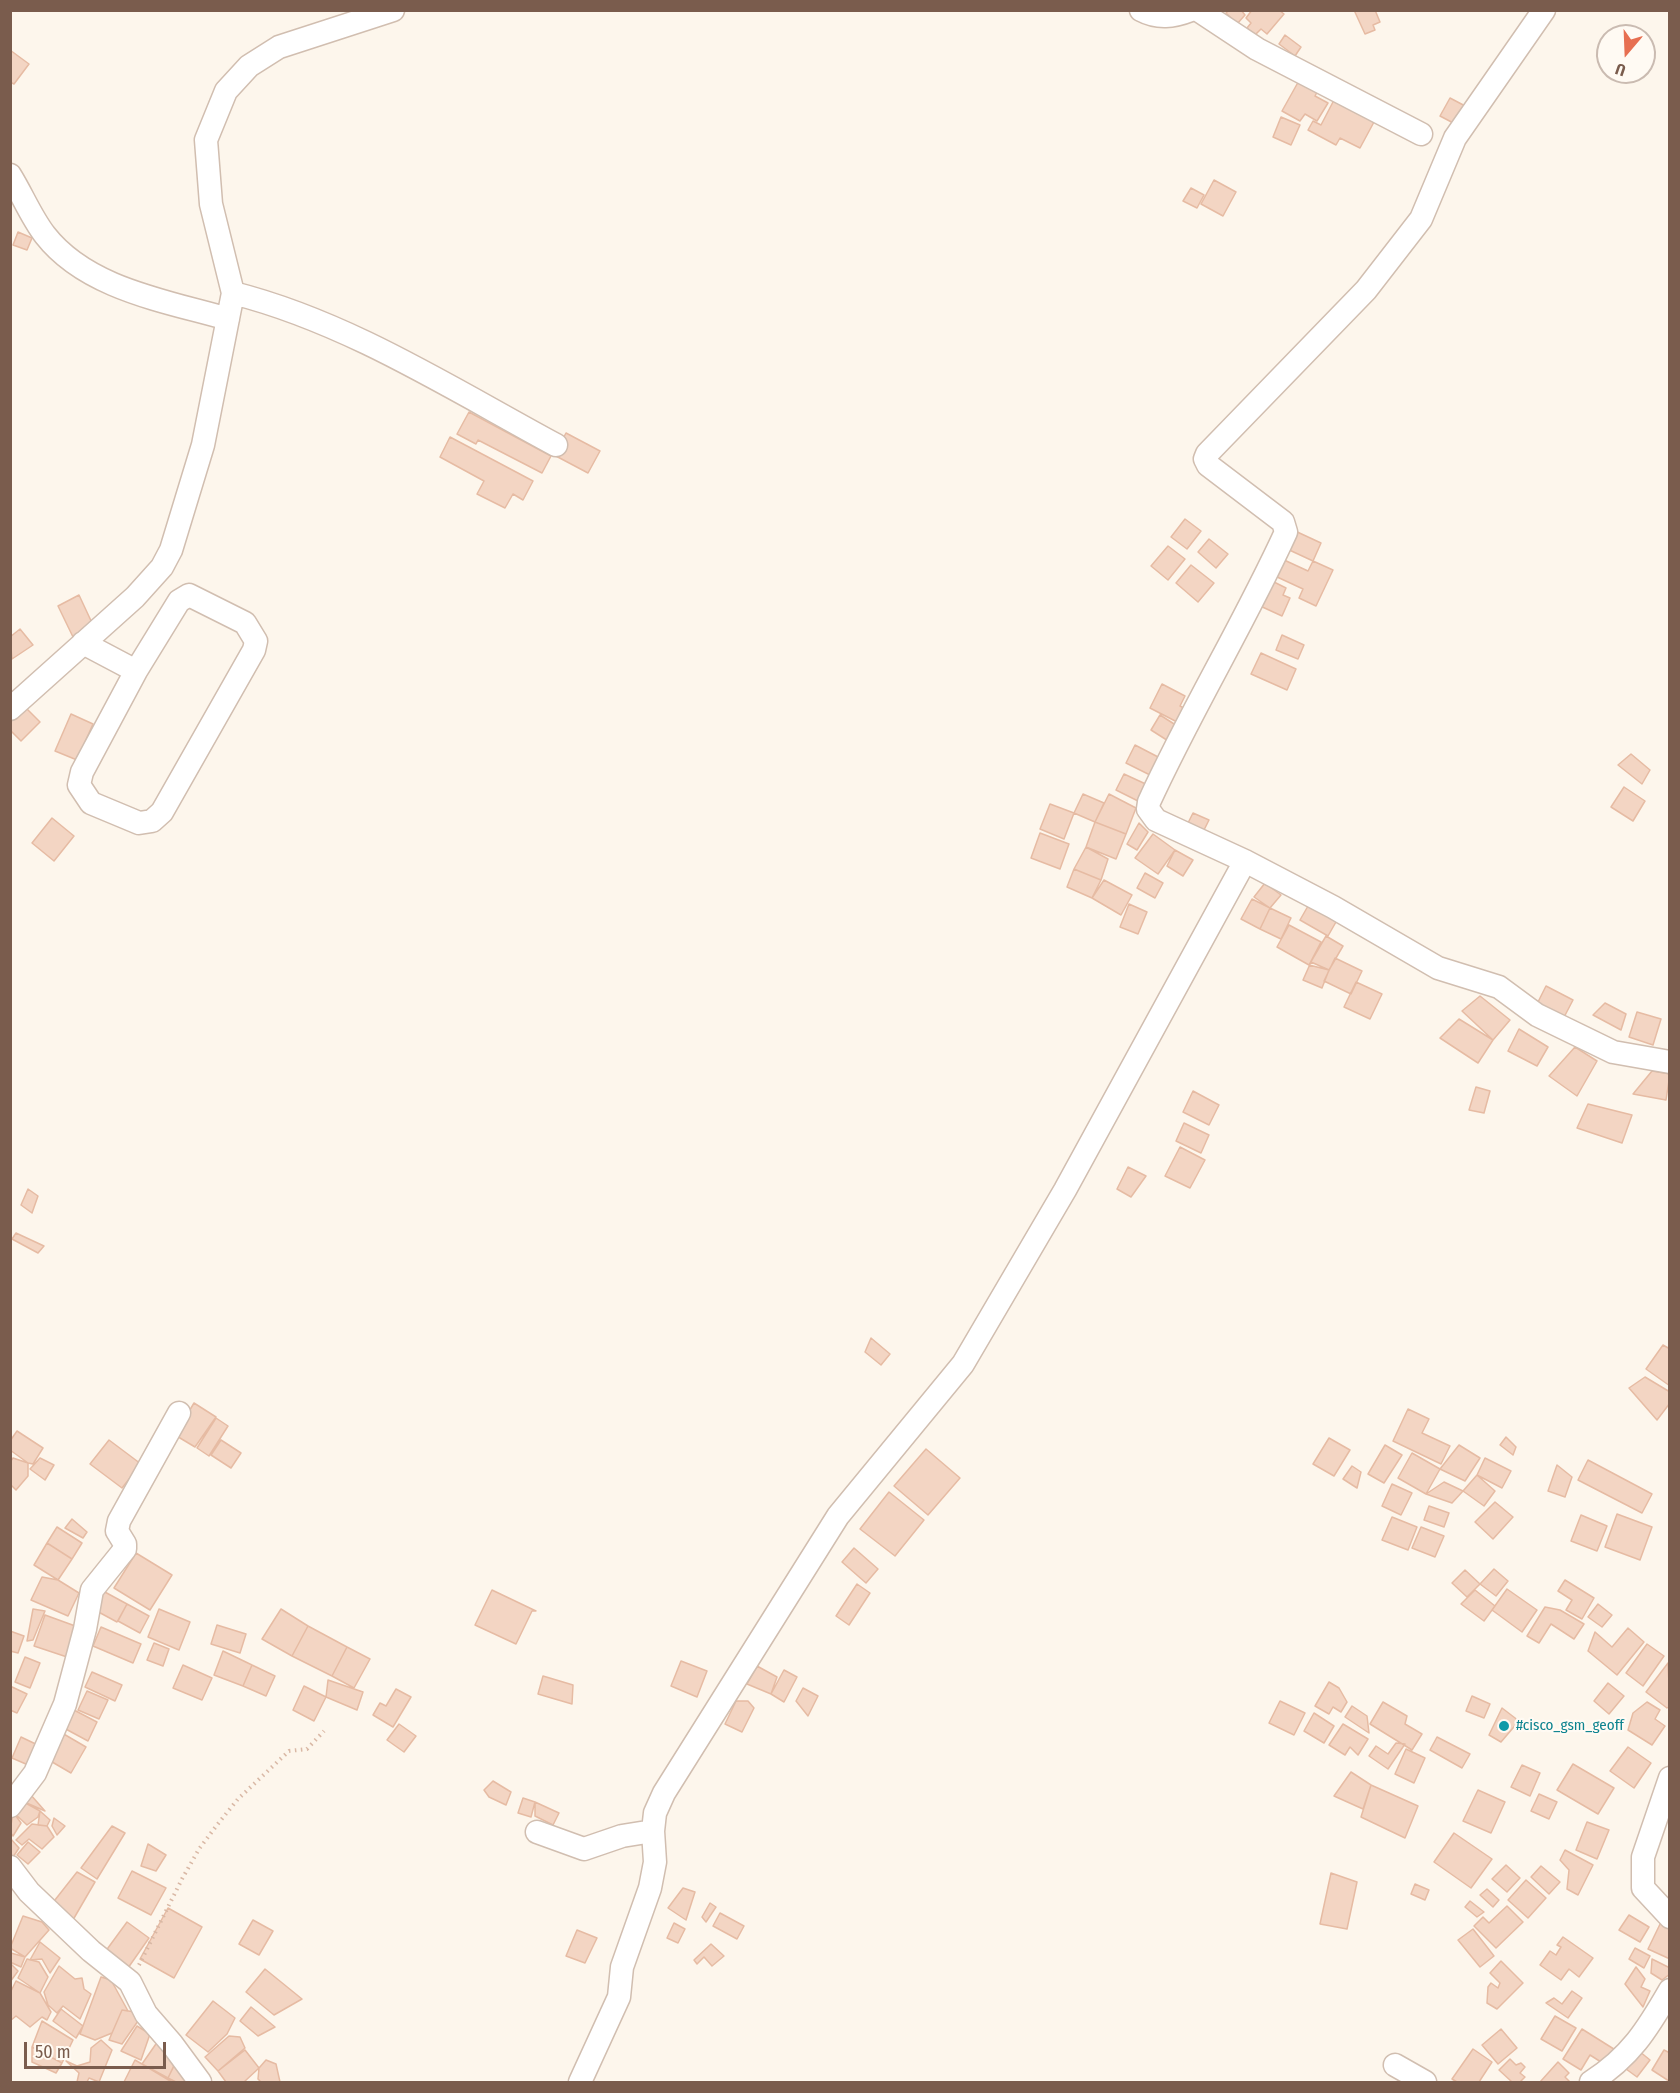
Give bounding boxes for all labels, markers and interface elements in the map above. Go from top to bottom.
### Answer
north arrow [1596,24,1656,84]
text: U [1613,59,1628,80]
place label: #cisco_gsm_geoff [1516,1717,1624,1735]
marker: #cisco_gsm_geoff [1497,1719,1511,1733]
scale bar [27,2030,170,2068]
text: 50 m [35,2041,71,2063]

